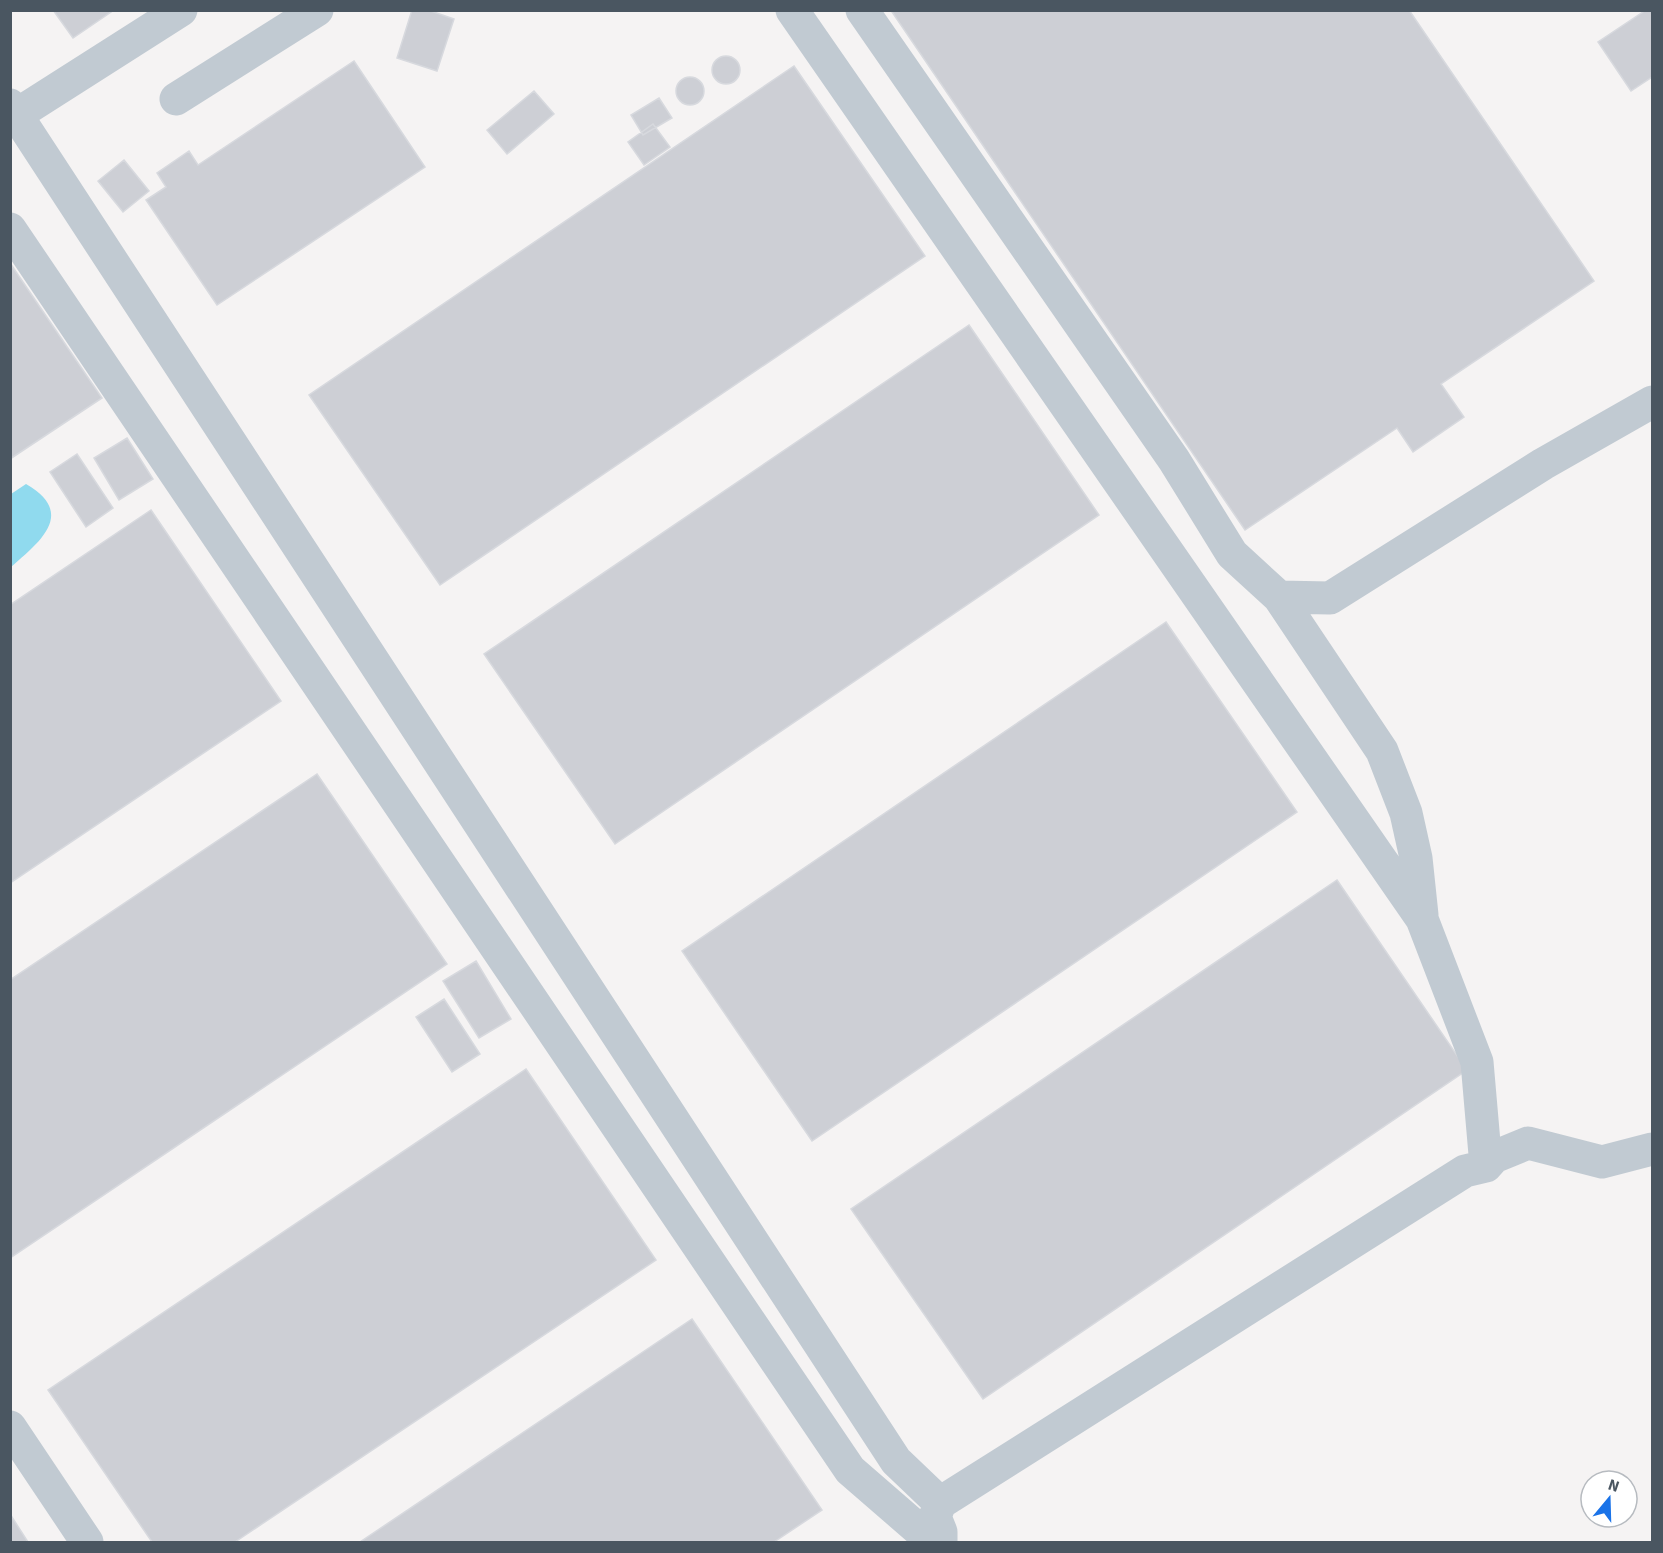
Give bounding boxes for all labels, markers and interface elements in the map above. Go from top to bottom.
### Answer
north arrow [1579,1469,1639,1529]
text: N [1605,1474,1622,1498]

